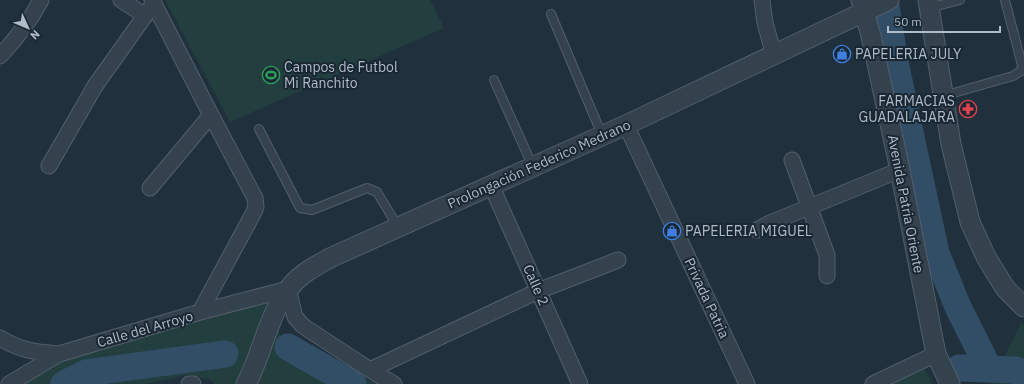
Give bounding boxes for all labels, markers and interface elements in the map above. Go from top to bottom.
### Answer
north arrow [8,8,48,48]
scale bar [888,8,1000,34]
text: 50 m [894,14,922,29]
text: N [27,27,43,43]
shop icon: PAPELERIA JULY [832,44,852,64]
place label: PAPELERIA JULY [855,45,962,63]
place label: Campos de Futbol Mi Ranchito [284,58,398,92]
sports icon: Campos de Futbol Mi Ranchito [261,65,281,85]
place label: FARMACIAS GUADALAJARA [858,92,955,126]
pharmacy icon: FARMACIAS GUADALAJARA [958,99,978,119]
street label: Prolongación Federico Medrano [445,115,633,213]
street label: Avenida Patria Oriente [884,133,928,275]
shop icon: PAPELERIA MIGUEL [662,221,682,241]
place label: PAPELERIA MIGUEL [685,222,812,240]
street label: Privada Patria [680,255,734,342]
street label: Calle 2 [519,262,553,308]
street label: Calle del Arroyo [95,307,195,351]

